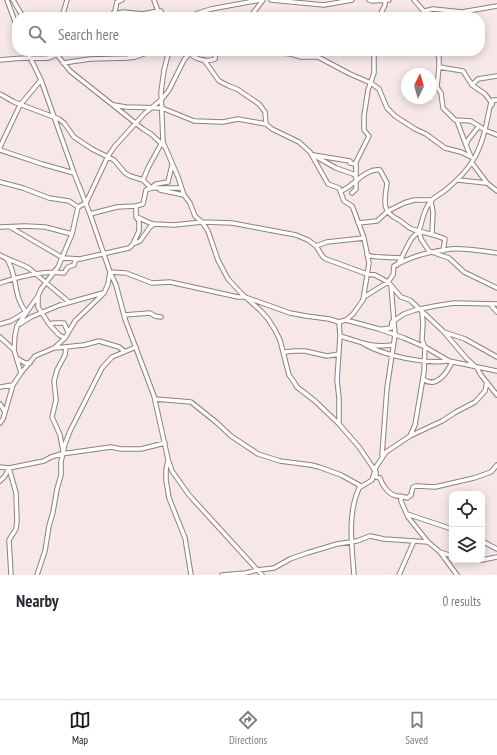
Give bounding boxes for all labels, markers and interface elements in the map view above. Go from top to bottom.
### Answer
search box [12,12,485,56]
icon: search [26,23,48,45]
text: Search here [58,25,119,44]
north arrow [401,68,437,104]
map controls [449,491,485,563]
button: locate [449,491,485,527]
button: layers [449,527,485,563]
text: Nearby [16,590,59,612]
text: 0 results [442,593,481,610]
tab: Map [69,709,91,747]
tab: Directions [229,709,267,747]
tab: Saved [405,709,428,747]

